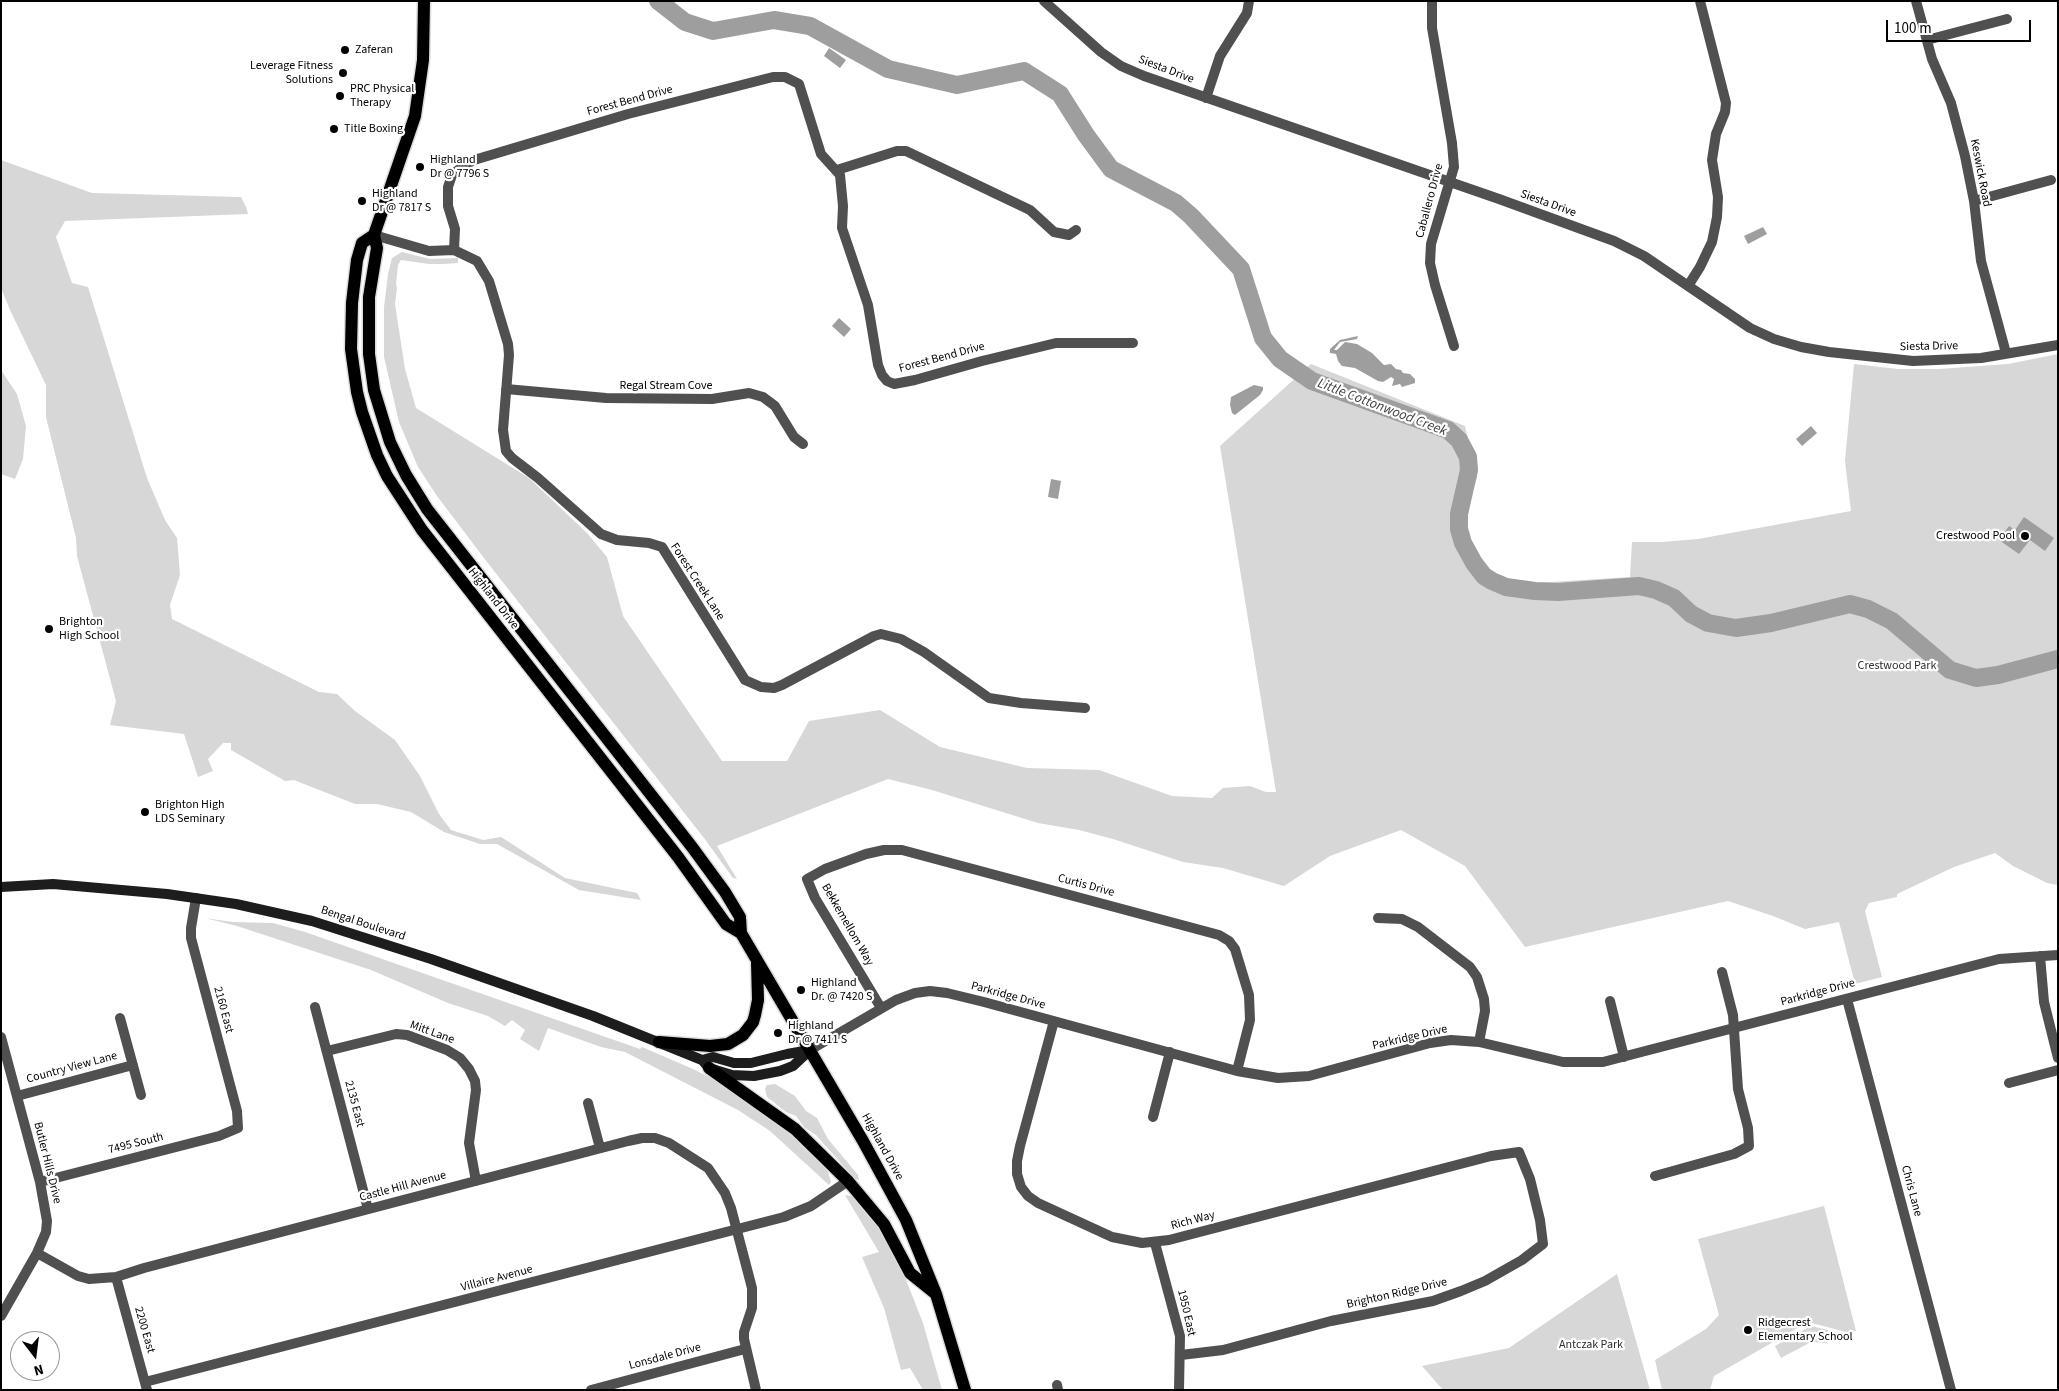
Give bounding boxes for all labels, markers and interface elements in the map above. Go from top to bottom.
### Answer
scale bar [1889,10,2034,42]
text: 100 m [1894,18,1932,39]
place label: Zaferan [355,43,393,57]
marker: Zaferan [339,44,351,56]
street label: Siesta Drive [1136,53,1196,87]
place label: Leverage Fitness Solutions [250,59,333,87]
marker: Leverage Fitness Solutions [337,67,349,79]
place label: PRC Physical Therapy [350,82,414,110]
street label: Forest Bend Drive [586,83,674,119]
marker: PRC Physical Therapy [334,90,346,102]
place label: Title Boxing [344,122,403,136]
marker: Title Boxing [328,123,340,135]
street label: Keswick Road [1966,138,1994,208]
place label: Highland Dr @ 7796 S [430,153,489,181]
marker: Highland Dr @ 7796 S [414,161,426,173]
street label: Caballero Drive [1413,162,1447,240]
place label: Highland Dr @ 7817 S [372,187,431,215]
street label: Siesta Drive [1518,187,1578,221]
marker: Highland Dr @ 7817 S [356,195,368,207]
street label: Siesta Drive [1900,339,1958,355]
street label: Forest Bend Drive [898,340,986,376]
water label: Little Cottonwood Creek [1315,376,1449,440]
street label: Regal Stream Cove [619,379,713,393]
place label: Crestwood Pool [1936,529,2015,543]
marker: Crestwood Pool [2019,530,2031,542]
street label: Forest Creek Lane [667,541,727,623]
street label: Highland Drive [465,565,521,633]
place label: Brighton High School [59,615,119,643]
marker: Brighton High School [43,623,55,635]
park label: Crestwood Park [1858,659,1936,673]
place label: Brighton High LDS Seminary [155,798,225,826]
marker: Brighton High LDS Seminary [139,806,151,818]
street label: Curtis Drive [1056,872,1116,900]
street label: Bekkemellom Way [818,881,876,969]
street label: Bengal Boulevard [319,904,407,944]
place label: Highland Dr. @ 7420 S [811,976,872,1004]
street label: Parkridge Drive [1779,976,1857,1010]
street label: Parkridge Drive [969,979,1047,1013]
marker: Highland Dr. @ 7420 S [795,984,807,996]
street label: 2160 East [210,985,236,1035]
street label: Mitt Lane [408,1018,456,1048]
place label: Highland Dr @ 7411 S [788,1019,847,1047]
street label: Parkridge Drive [1371,1022,1449,1054]
marker: Highland Dr @ 7411 S [772,1027,784,1039]
street label: Country View Lane [25,1049,119,1087]
street label: 2135 East [341,1079,367,1129]
street label: Highland Drive [858,1111,906,1183]
street label: Butler Hills Drive [30,1121,64,1205]
street label: 7495 South [107,1130,165,1158]
street label: Chris Lane [1897,1164,1925,1218]
street label: Castle Hill Avenue [358,1168,448,1206]
street label: Rich Way [1169,1208,1217,1234]
street label: Villaire Avenue [460,1263,534,1295]
street label: Brighton Ridge Drive [1345,1275,1449,1313]
street label: 1950 East [1174,1288,1198,1338]
street label: 2200 East [131,1305,157,1355]
place label: Ridgecrest Elementary School [1758,1316,1853,1344]
marker: Ridgecrest Elementary School [1742,1324,1754,1336]
north arrow [10,1331,60,1381]
park label: Antczak Park [1559,1338,1623,1352]
street label: Lonsdale Drive [627,1340,703,1374]
text: N [32,1359,46,1380]

